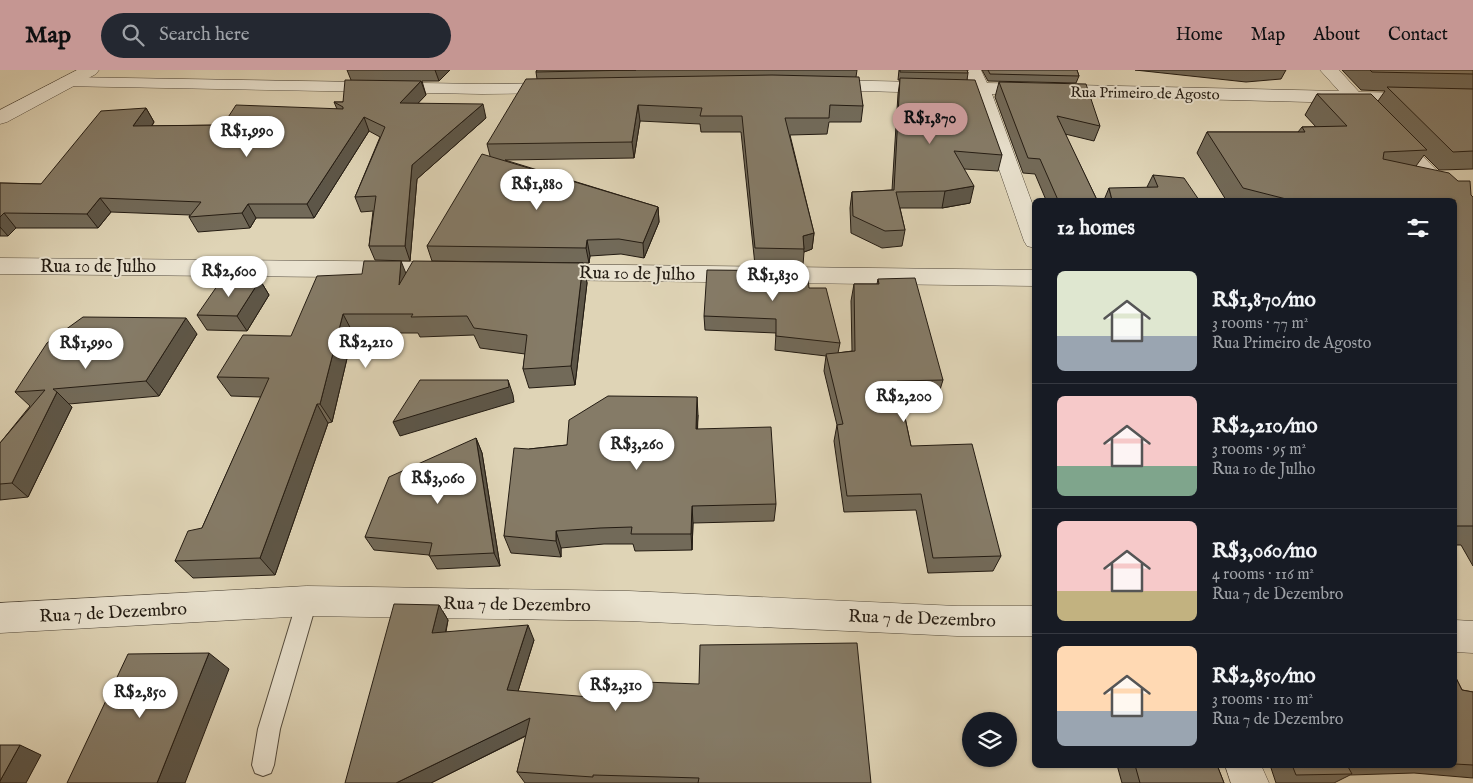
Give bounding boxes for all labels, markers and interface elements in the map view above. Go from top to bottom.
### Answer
search box [101,13,451,58]
text: Map [25,20,71,51]
icon: search [119,21,147,49]
text: Search here [159,23,250,47]
text: Home [1176,24,1223,47]
text: Map [1251,24,1285,47]
text: About [1313,24,1360,47]
text: Contact [1388,24,1448,47]
street label: Rua Primeiro de Agosto [1070,83,1220,104]
pin: R$1,870 [884,102,976,145]
text: R$1,870 [904,109,956,129]
pin: R$1,990 [201,116,293,158]
text: R$1,990 [221,122,274,142]
pin: R$1,880 [491,168,583,211]
text: R$1,880 [511,175,563,195]
icon: filters [1404,214,1432,242]
text: 12 homes [1057,215,1135,242]
street label: Rua 10 de Julho [40,256,156,279]
pin: R$2,600 [183,256,275,298]
pin: R$1,830 [727,260,819,302]
text: R$2,600 [201,262,257,282]
street label: Rua 10 de Julho [579,262,696,287]
text: R$1,830 [747,266,799,286]
text: R$1,870/mo [1212,287,1316,314]
icon: home [1097,291,1157,351]
text: 3 rooms · 77 m² [1212,314,1308,334]
pin: R$2,210 [320,326,412,369]
pin: R$1,990 [40,328,132,370]
text: R$2,210 [339,333,393,353]
text: R$1,990 [60,334,113,354]
text: Rua Primeiro de Agosto [1212,334,1371,354]
pin: R$2,200 [858,380,950,423]
text: R$2,200 [876,387,932,407]
text: R$2,210/mo [1212,413,1317,440]
icon: home [1097,416,1157,476]
pin: R$3,260 [591,428,683,471]
text: R$3,260 [610,435,664,455]
text: 3 rooms · 95 m² [1212,440,1306,460]
text: Rua 10 de Julho [1212,460,1315,480]
pin: R$3,060 [392,462,484,505]
text: R$3,060 [411,469,465,489]
text: R$3,060/mo [1212,538,1317,565]
icon: home [1097,541,1157,601]
text: 4 rooms · 116 m² [1212,565,1314,585]
text: Rua 7 de Dezembro [1212,585,1343,605]
street label: Rua 7 de Dezembro [443,593,591,618]
street label: Rua 7 de Dezembro [39,598,188,629]
street label: Rua 7 de Dezembro [848,605,997,634]
text: R$2,850/mo [1212,663,1316,690]
icon: home [1097,666,1157,726]
pin: R$2,310 [570,670,662,712]
pin: R$2,850 [94,676,186,719]
text: R$2,310 [590,676,642,696]
text: R$2,850 [114,683,166,703]
text: 3 rooms · 110 m² [1212,690,1313,710]
text: Rua 7 de Dezembro [1212,710,1343,730]
map controls [962,712,1017,767]
button: layers [962,712,1017,767]

